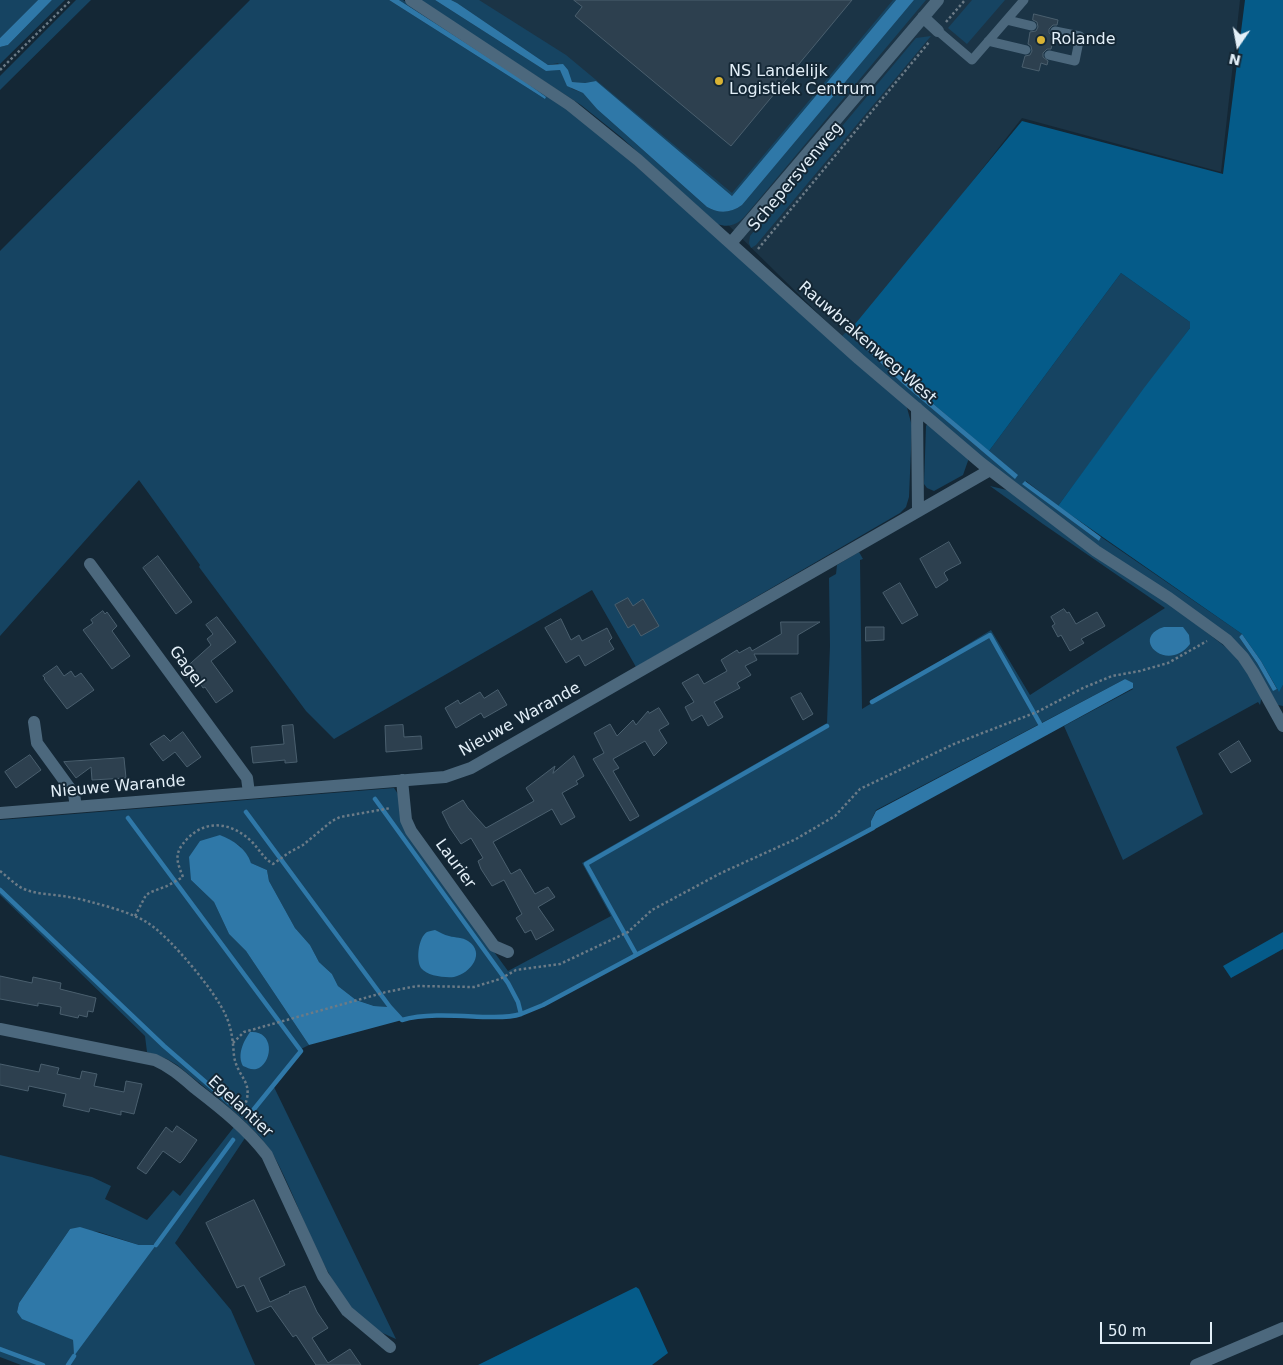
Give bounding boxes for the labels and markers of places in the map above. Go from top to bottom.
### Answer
place label: Rolande [1051,30,1116,50]
marker: Rolande [1035,34,1047,46]
place label: NS Landelijk Logistiek Centrum [729,62,875,100]
marker: NS Landelijk Logistiek Centrum [713,75,725,87]

